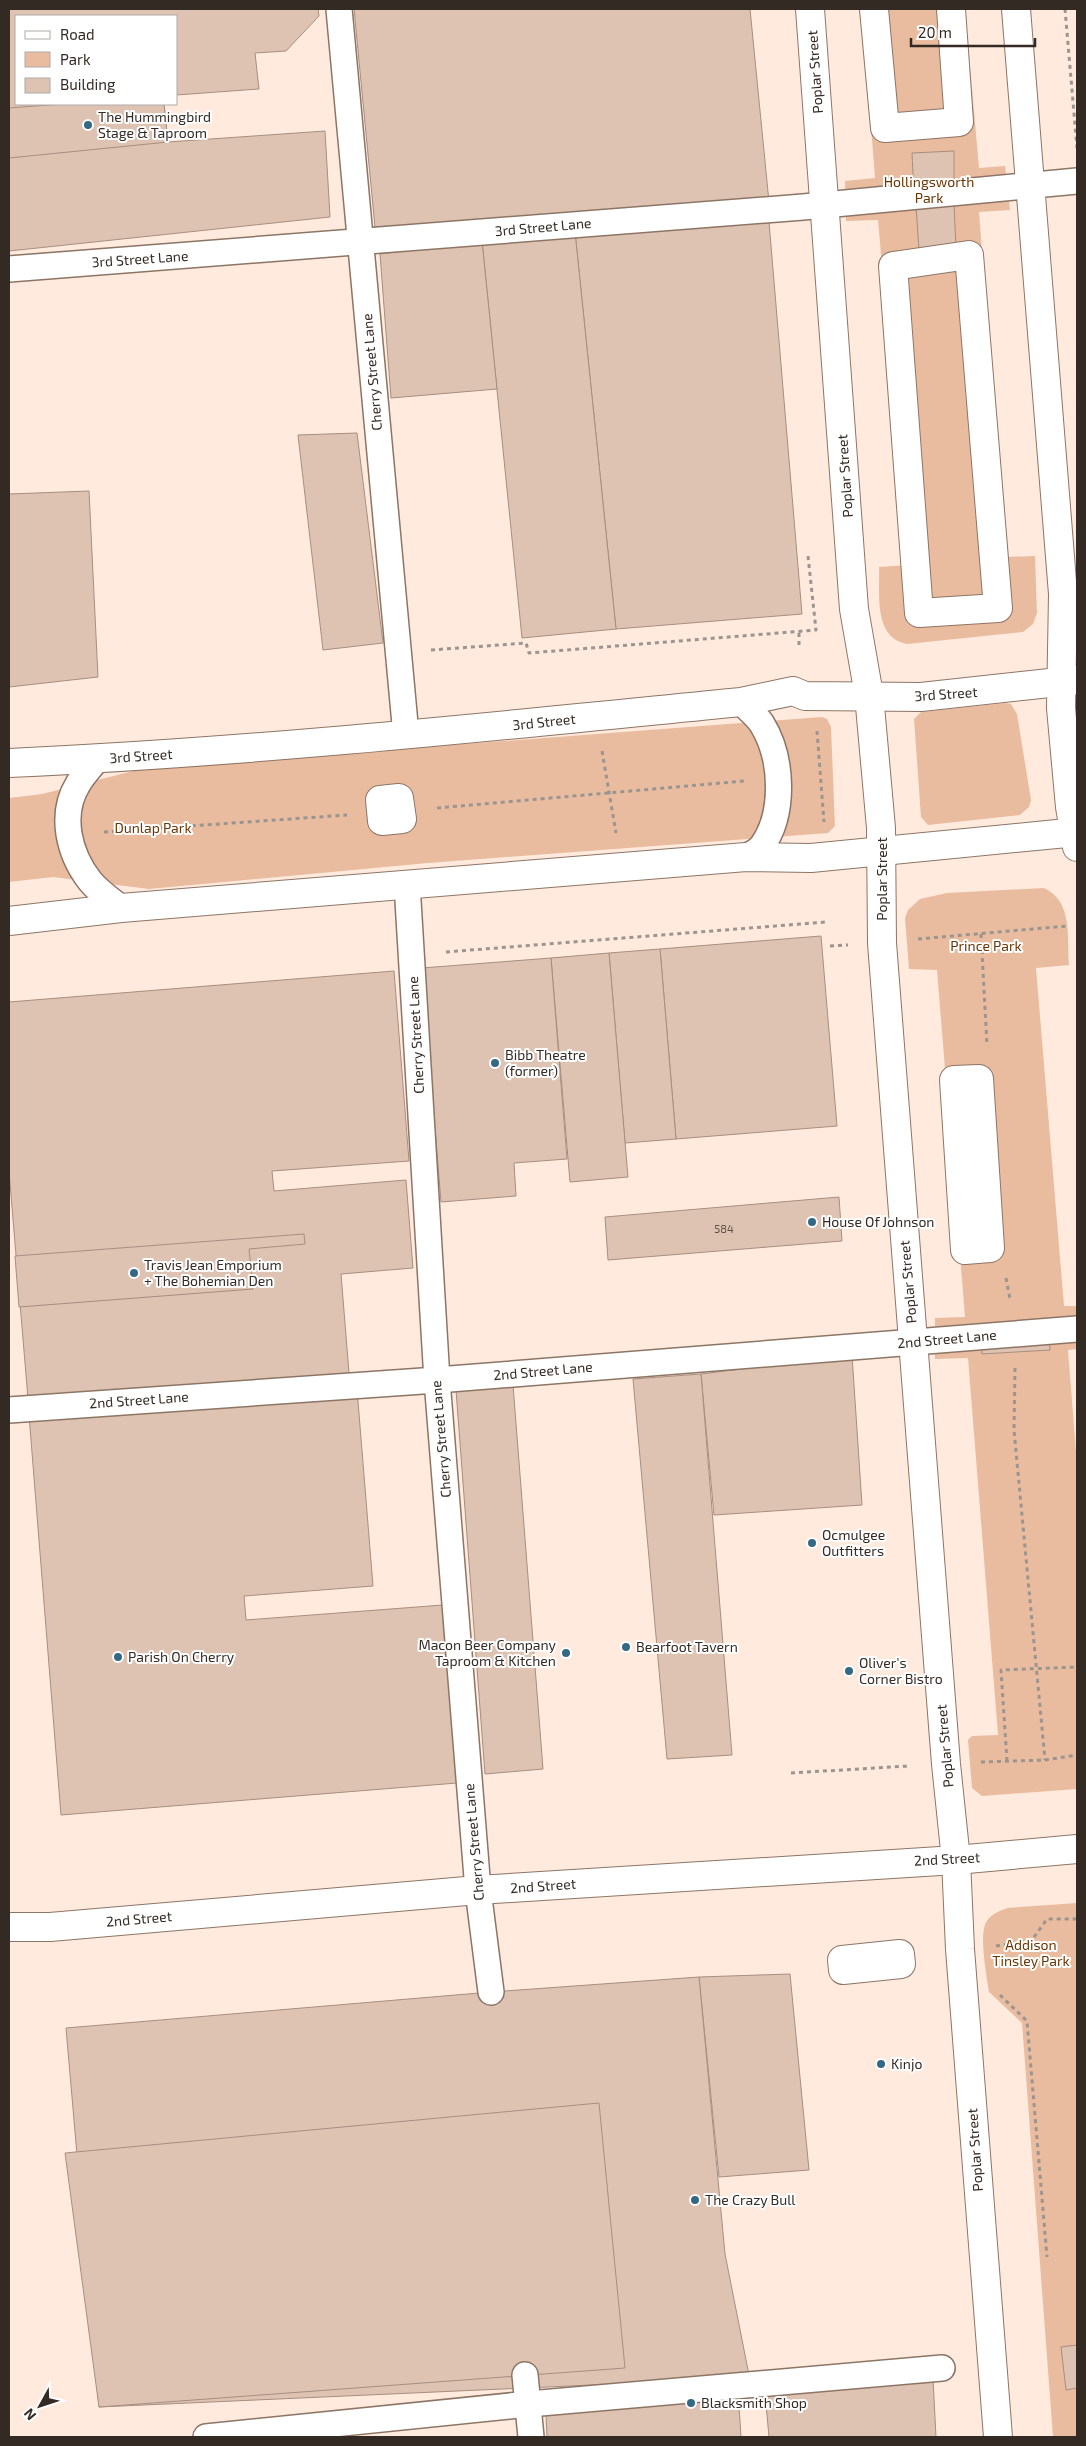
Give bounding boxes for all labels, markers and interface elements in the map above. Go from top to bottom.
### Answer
legend [15,15,178,105]
scale bar [911,15,1035,47]
text: 20 m [918,23,952,41]
text: Road [60,25,95,43]
street label: Poplar Street [803,30,826,114]
text: Park [60,50,91,68]
text: Building [60,75,116,93]
place label: The Hummingbird Stage & Taproom [98,108,211,141]
marker: The Hummingbird Stage & Taproom [82,119,94,131]
park label: Hollingsworth Park [884,173,974,206]
street label: 3rd Street Lane [494,214,592,239]
street label: 3rd Street Lane [91,247,189,270]
street label: Cherry Street Lane [358,313,385,431]
street label: Poplar Street [833,434,856,518]
street label: 3rd Street [914,683,978,704]
street label: 3rd Street [512,710,576,733]
street label: 3rd Street [109,745,173,766]
park label: Dunlap Park [114,819,192,836]
street label: Poplar Street [873,837,890,921]
park label: Prince Park [950,937,1022,954]
street label: Cherry Street Lane [404,976,427,1094]
place label: Bibb Theatre (former) [505,1046,586,1079]
marker: Bibb Theatre (former) [489,1057,501,1069]
place label: House Of Johnson [822,1213,934,1230]
marker: House Of Johnson [806,1216,818,1228]
house number: 584 [714,1222,734,1235]
street label: Poplar Street [895,1240,920,1324]
place label: Travis Jean Emporium + The Bohemian Den [144,1256,282,1289]
marker: Travis Jean Emporium + The Bohemian Den [128,1267,140,1279]
street label: 2nd Street Lane [897,1326,997,1351]
street label: 2nd Street Lane [493,1358,593,1383]
street label: Cherry Street Lane [427,1380,454,1498]
street label: 2nd Street Lane [89,1388,189,1411]
place label: Ocmulgee Outfitters [822,1526,885,1559]
marker: Ocmulgee Outfitters [806,1537,818,1549]
place label: Macon Beer Company Taproom & Kitchen [418,1636,557,1669]
place label: Bearfoot Tavern [636,1638,738,1655]
marker: Bearfoot Tavern [620,1641,632,1653]
marker: Macon Beer Company Taproom & Kitchen [560,1647,572,1659]
place label: Parish On Cherry [128,1648,235,1665]
marker: Parish On Cherry [112,1651,124,1663]
place label: Oliver's Corner Bistro [859,1654,943,1687]
marker: Oliver's Corner Bistro [843,1665,855,1677]
street label: Poplar Street [932,1704,957,1788]
street label: Cherry Street Lane [460,1783,487,1901]
street label: 2nd Street [914,1848,980,1869]
street label: 2nd Street [509,1875,577,1896]
street label: 2nd Street [105,1907,173,1930]
park label: Addison Tinsley Park [992,1936,1070,1969]
place label: Kinjo [891,2055,922,2072]
marker: Kinjo [875,2058,887,2070]
street label: Poplar Street [963,2108,986,2192]
place label: The Crazy Bull [705,2191,796,2208]
marker: The Crazy Bull [689,2194,701,2206]
north arrow [15,2381,65,2431]
place label: Blacksmith Shop [701,2394,807,2411]
marker: Blacksmith Shop [685,2397,697,2409]
text: N [20,2405,39,2424]

